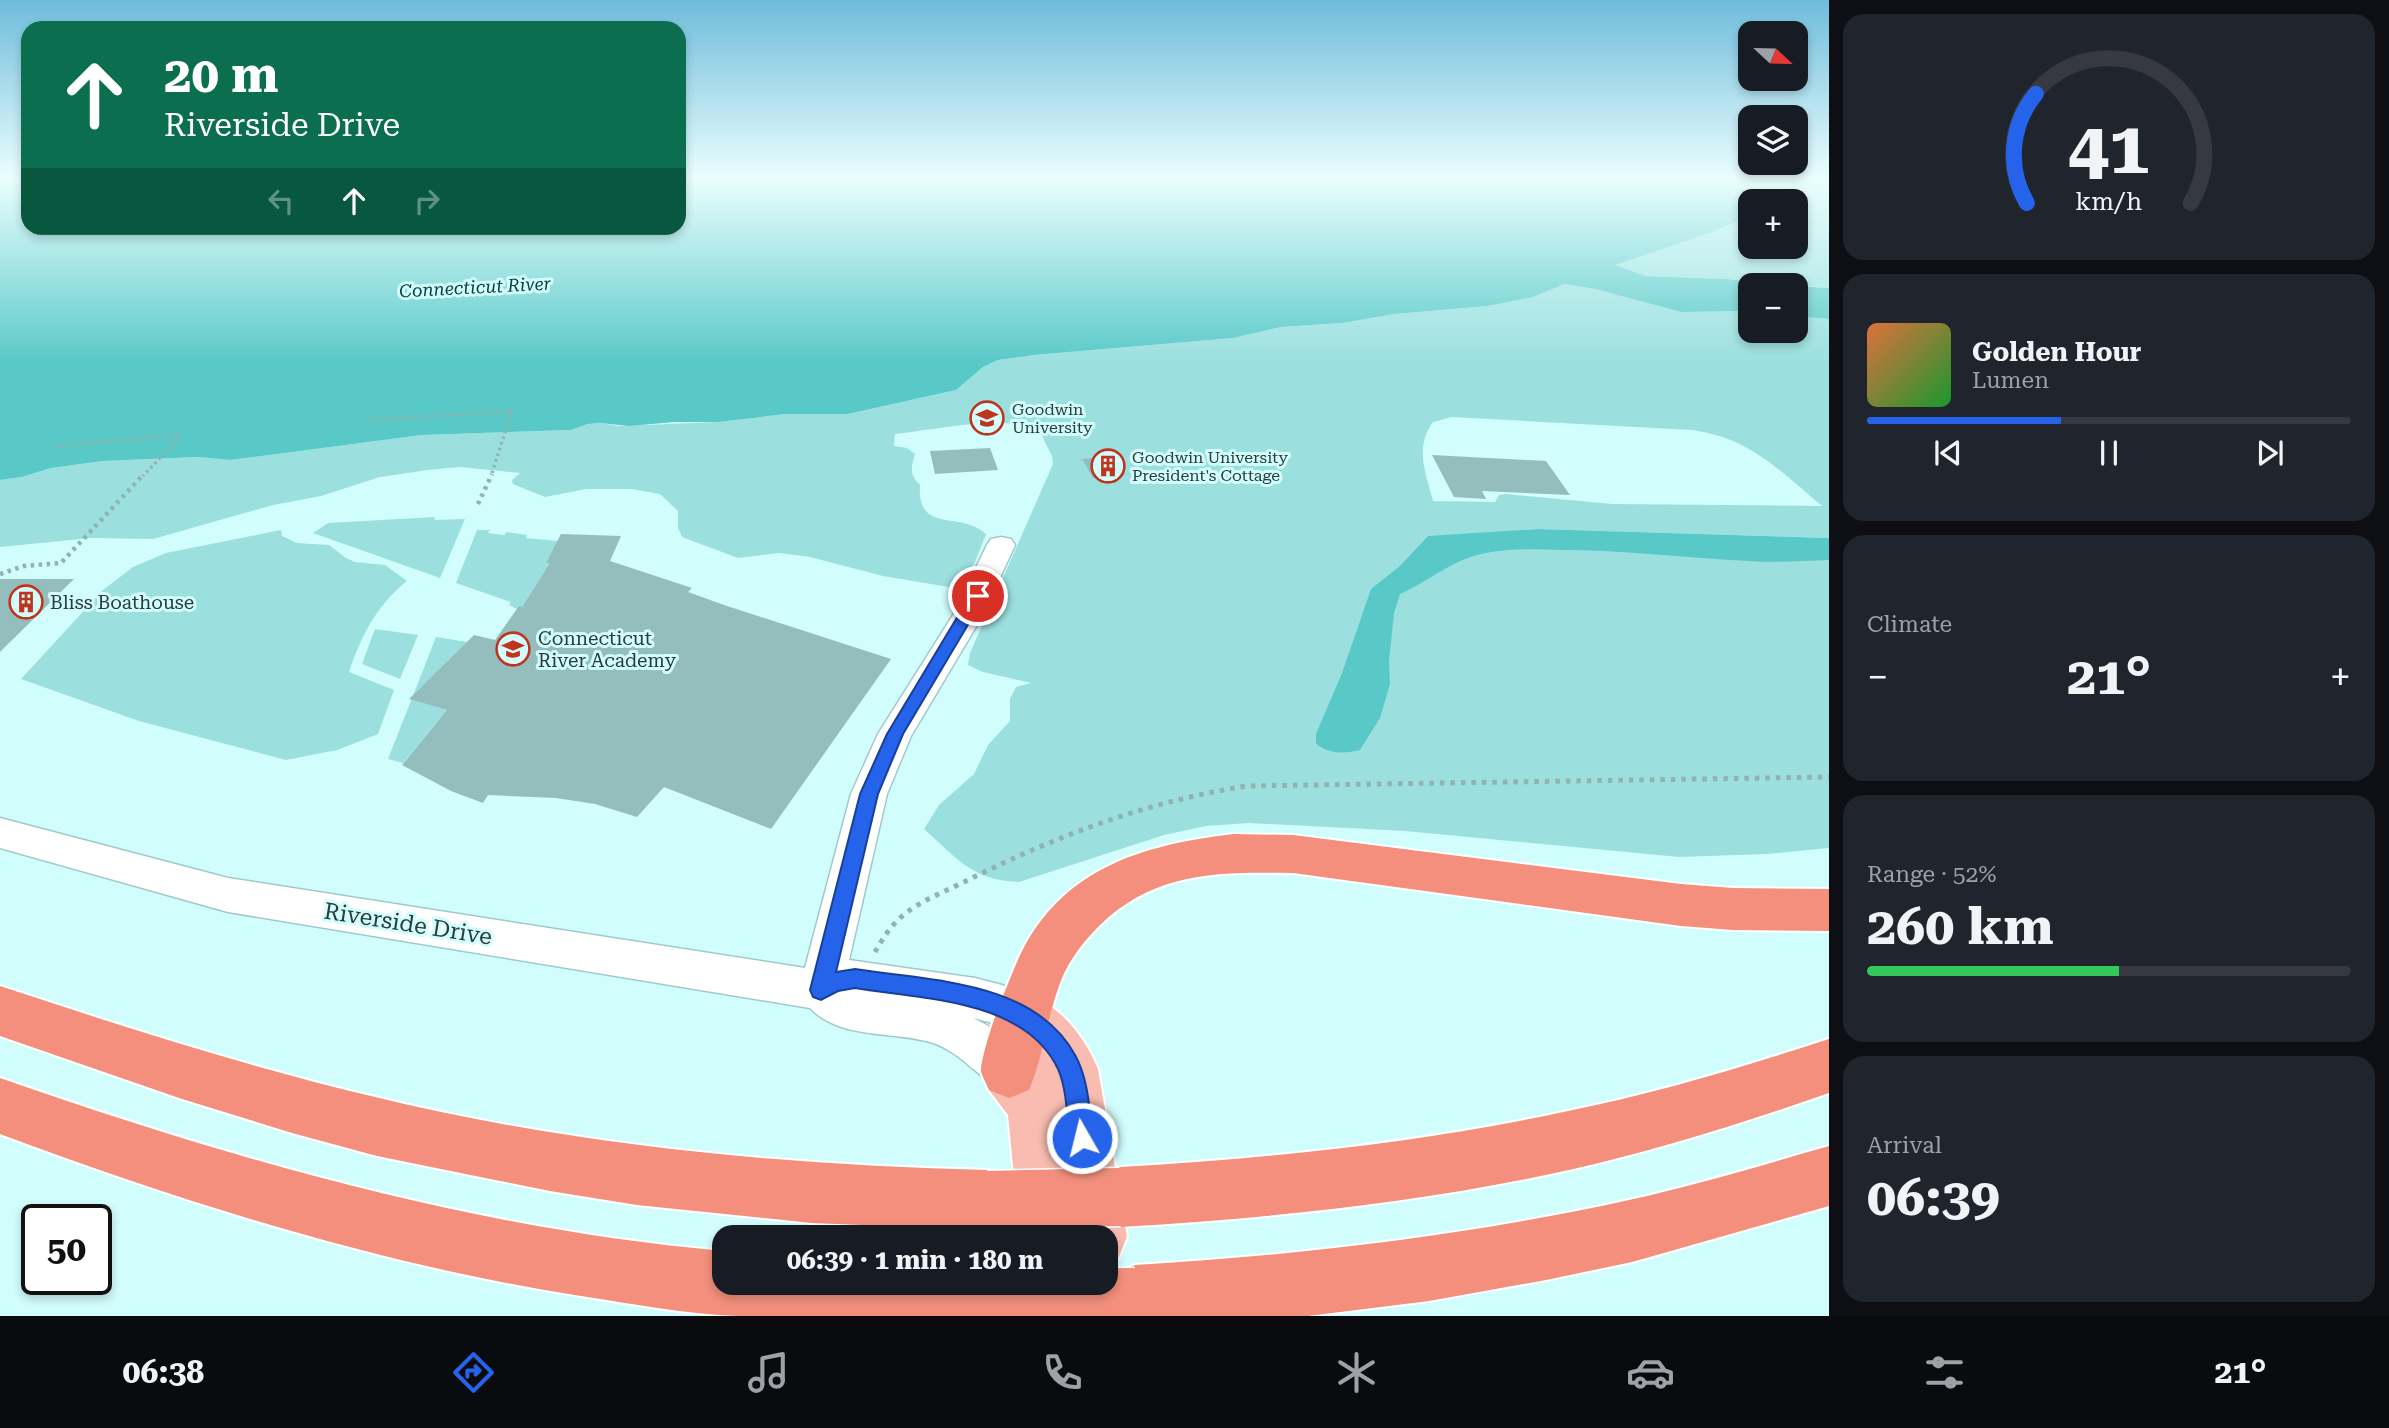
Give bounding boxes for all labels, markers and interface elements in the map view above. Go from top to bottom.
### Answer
north arrow [1738,21,1808,91]
map controls [1738,21,1808,343]
text: 20 m [164,47,279,104]
icon: ahead [49,49,140,140]
button: layers [1738,105,1808,175]
text: Riverside Drive [164,106,400,144]
text: 41 [2068,107,2150,192]
icon: left [262,182,300,220]
icon: ahead [335,182,373,220]
icon: right [408,182,446,220]
text: km/h [2076,187,2142,216]
button: + [1738,189,1808,259]
water label: Connecticut River [399,273,552,301]
button: − [1738,273,1808,343]
text: Golden Hour [1972,337,2141,367]
text: Lumen [1972,367,2049,394]
school or university icon: Goodwin University [968,399,1006,437]
place label: Goodwin University [1012,400,1093,437]
icon: previous [1929,434,1967,472]
icon: pause [2090,434,2128,472]
icon: next [2251,434,2289,472]
building icon: Goodwin University President's Cottage [1089,447,1127,485]
place label: Goodwin University President's Cottage [1132,448,1288,485]
pin [948,566,1008,626]
icon: arrive [959,577,997,615]
building icon: Bliss Boathouse [7,583,45,621]
place label: Bliss Boathouse [50,591,194,614]
text: Climate [1867,611,1952,638]
place label: Connecticut River Academy [538,627,677,672]
school or university icon: Connecticut River Academy [494,630,532,668]
text: 21° [2067,646,2151,707]
text: − [1867,655,1888,699]
text: + [2330,655,2351,699]
text: Range · 52% [1867,861,1996,888]
text: 260 km [1867,896,2054,957]
street label: Riverside Drive [322,897,494,951]
position arrow [1045,1101,1119,1175]
text: Arrival [1867,1132,1942,1159]
text: 06:39 [1867,1167,2000,1228]
speed limit sign: 50 [21,1204,112,1295]
text: 06:39 · 1 min · 180 m [787,1245,1043,1275]
icon: directions [449,1348,498,1397]
icon: music [744,1348,793,1397]
icon: phone [1038,1348,1087,1397]
icon: climate [1332,1348,1381,1397]
icon: car [1626,1348,1675,1397]
icon: filters [1920,1348,1969,1397]
text: 06:38 [123,1353,204,1391]
text: 21° [2215,1353,2266,1391]

